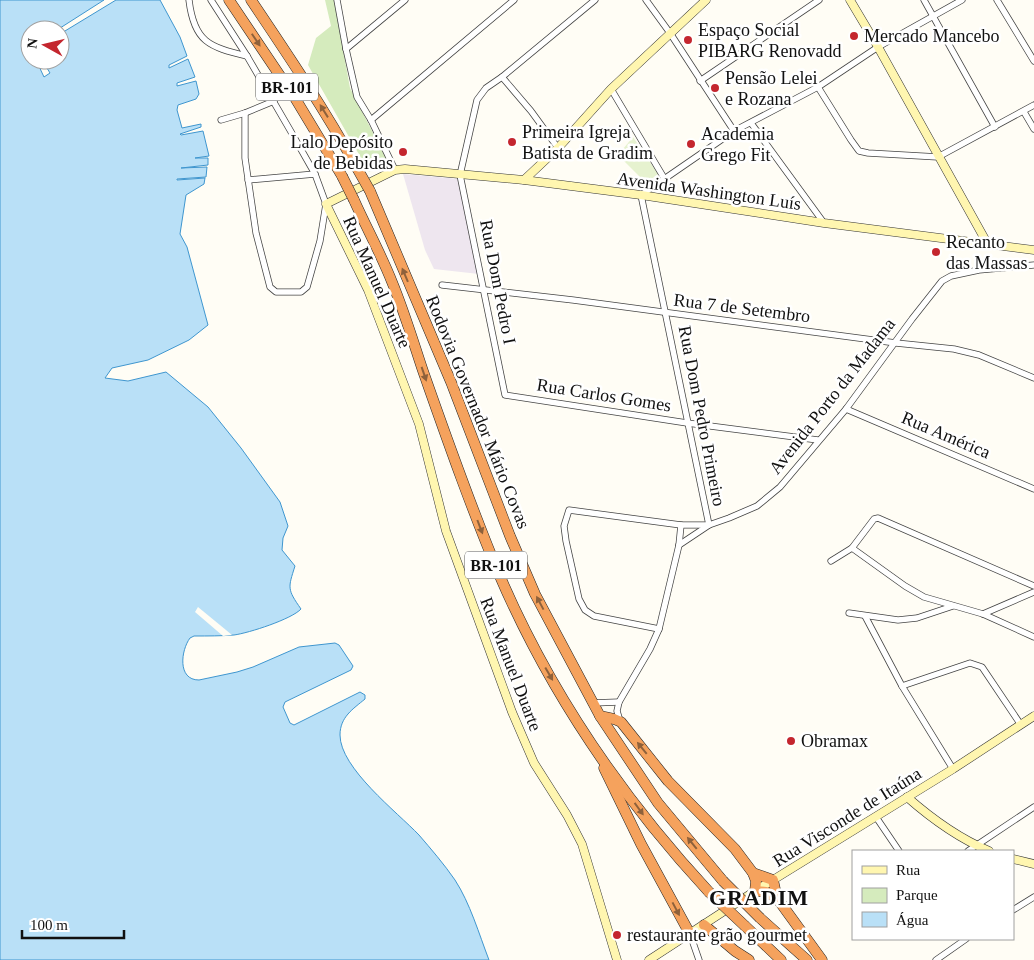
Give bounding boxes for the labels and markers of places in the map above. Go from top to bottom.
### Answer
place label: Espaço Social PIBARG Renovadd [698,20,842,61]
place label: Mercado Mancebo [864,26,999,46]
marker: Mercado Mancebo [848,30,860,42]
marker: Espaço Social PIBARG Renovadd [682,34,694,46]
place label: Pensão Lelei e Rozana [725,68,817,109]
marker: Pensão Lelei e Rozana [709,82,721,94]
place label: Primeira Igreja Batista de Gradim [522,122,653,163]
place label: Academia Grego Fit [701,124,774,165]
place label: Lalo Depósito de Bebidas [291,132,393,173]
marker: Primeira Igreja Batista de Gradim [506,136,518,148]
marker: Academia Grego Fit [685,138,697,150]
marker: Lalo Depósito de Bebidas [397,146,409,158]
place label: Recanto das Massas [946,232,1028,273]
marker: Recanto das Massas [930,246,942,258]
place label: Obramax [801,731,868,751]
marker: Obramax [785,735,797,747]
place label: restaurante grão gourmet [627,925,807,945]
marker: restaurante grão gourmet [611,929,623,941]

